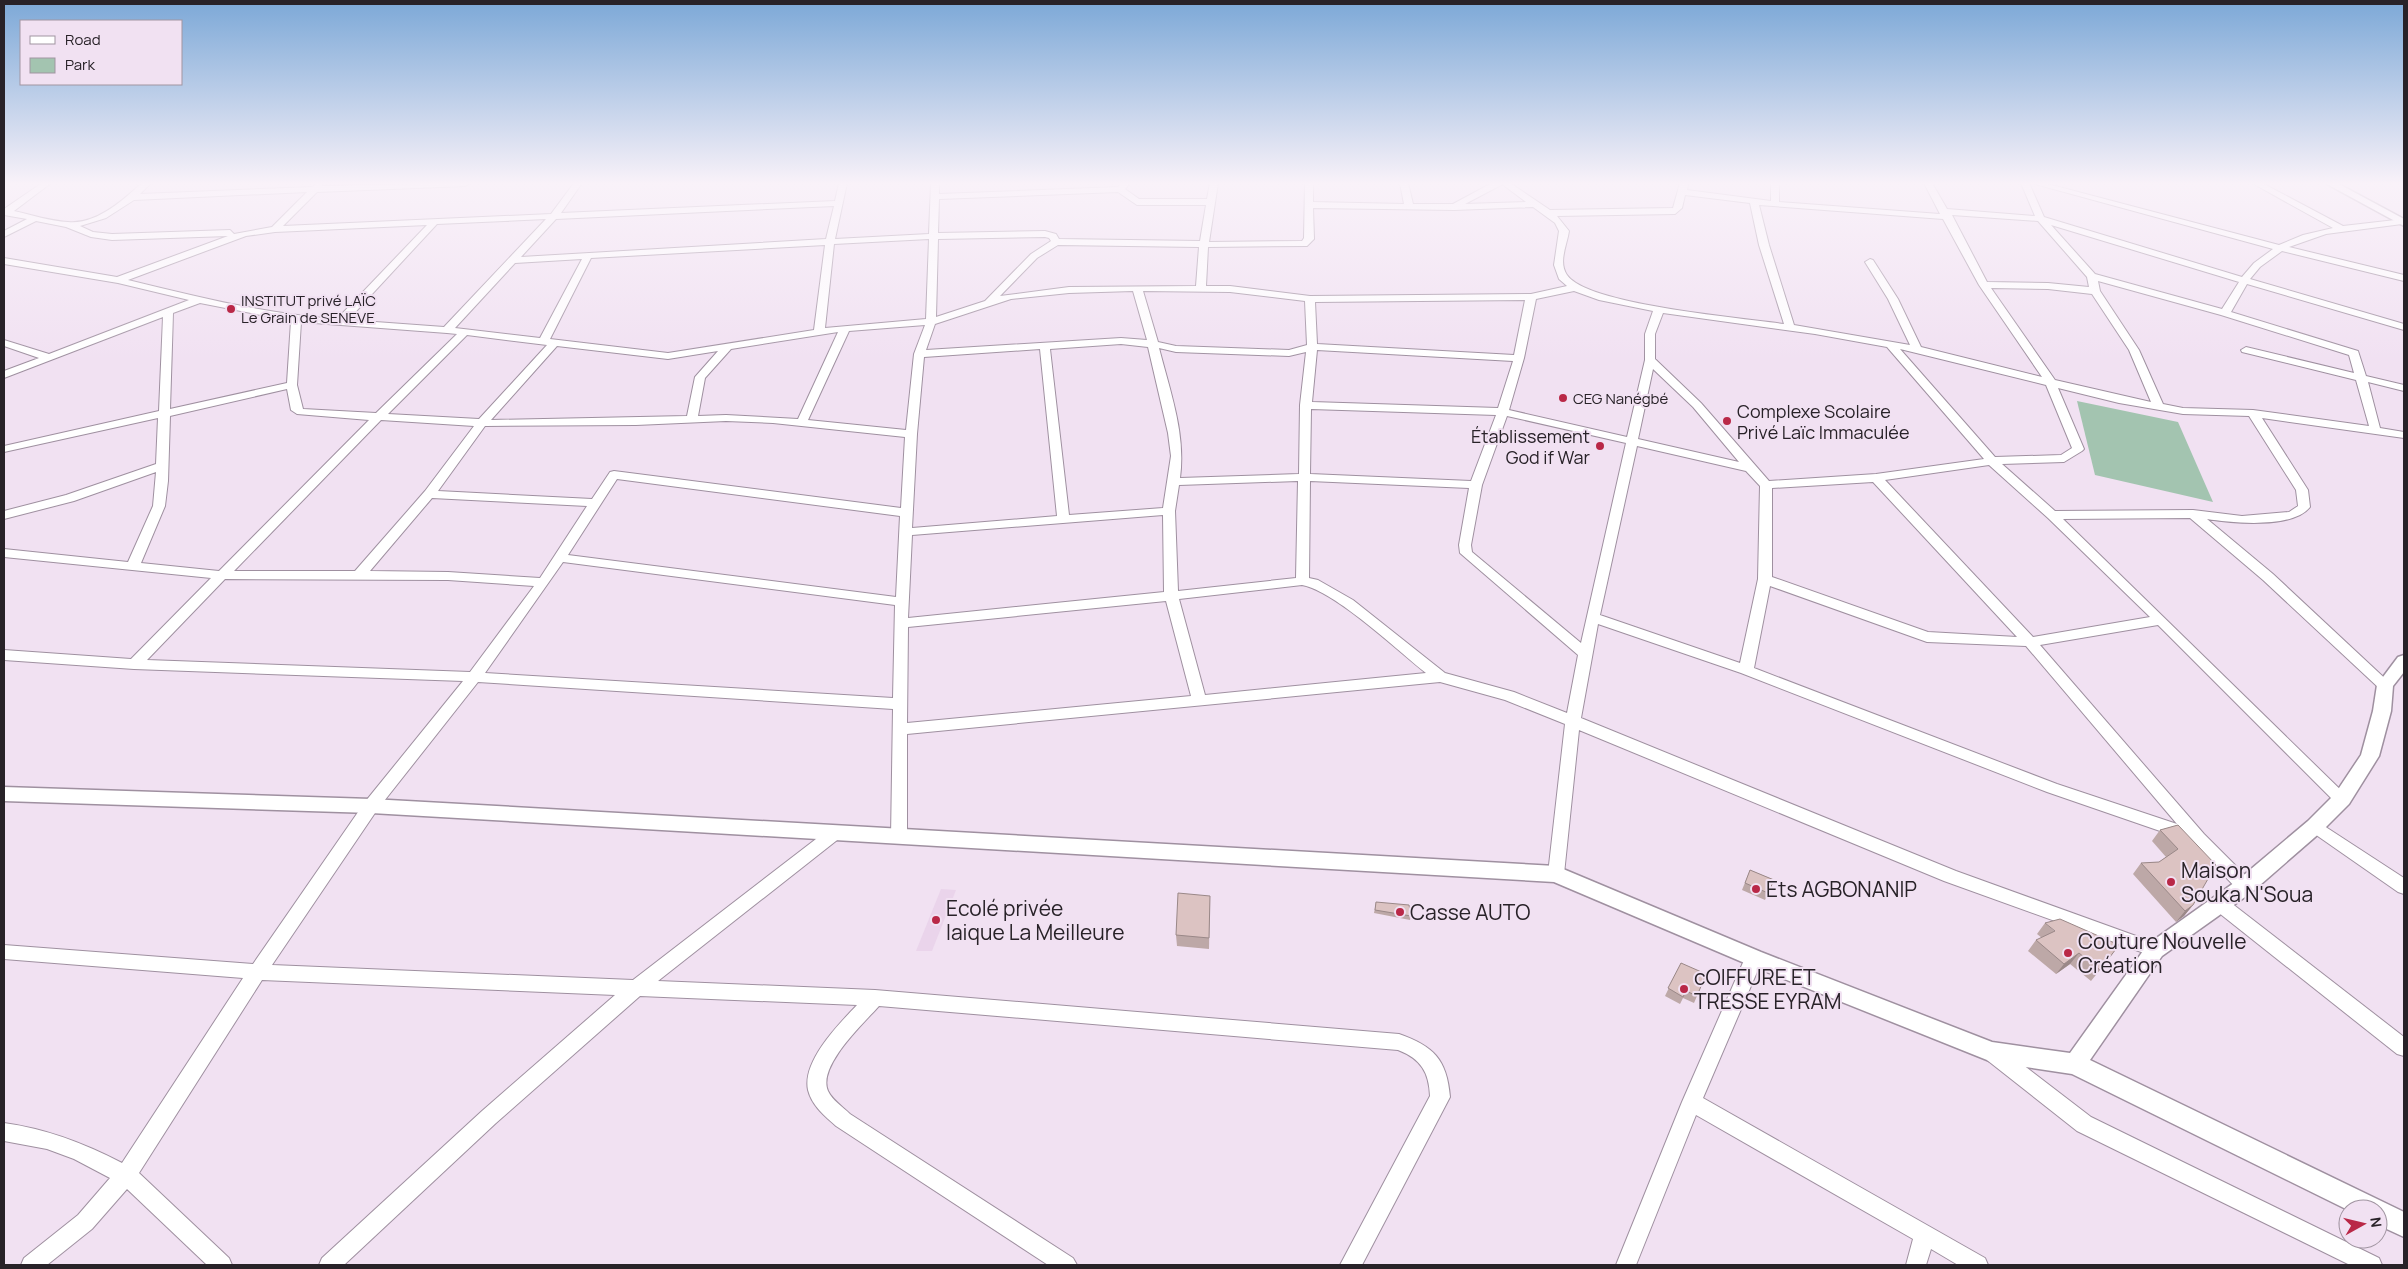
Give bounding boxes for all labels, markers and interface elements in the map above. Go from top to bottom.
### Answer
legend [20,20,182,85]
text: Road [65,29,101,50]
text: Park [65,54,95,75]
place label: INSTITUT privé LAÏC Le Grain de SENEVE [241,290,376,328]
marker: INSTITUT privé LAÏC Le Grain de SENEVE [225,303,237,315]
place label: CEG Nanégbé [1573,388,1668,409]
marker: CEG Nanégbé [1557,392,1569,404]
place label: Complexe Scolaire Privé Laïc Immaculée [1737,399,1909,444]
marker: Complexe Scolaire Privé Laïc Immaculée [1721,415,1733,427]
place label: Établissement God if War [1471,424,1591,469]
marker: Établissement God if War [1594,440,1606,452]
place label: Maison Souka N'Soua [2181,856,2313,908]
place label: Ets AGBONANIP [1766,875,1917,903]
marker: Maison Souka N'Soua [2165,876,2177,888]
marker: Ets AGBONANIP [1750,883,1762,895]
place label: Ecolé privée laique La Meilleure [946,894,1124,946]
place label: Casse AUTO [1410,898,1531,926]
marker: Casse AUTO [1394,906,1406,918]
marker: Ecolé privée laique La Meilleure [930,914,942,926]
place label: Couture Nouvelle Création [2078,927,2247,979]
marker: Couture Nouvelle Création [2062,947,2074,959]
place label: cOIFFURE ET TRESSE EYRAM [1694,963,1841,1015]
marker: cOIFFURE ET TRESSE EYRAM [1678,983,1690,995]
north arrow [2338,1199,2388,1249]
text: N [2366,1216,2386,1228]

